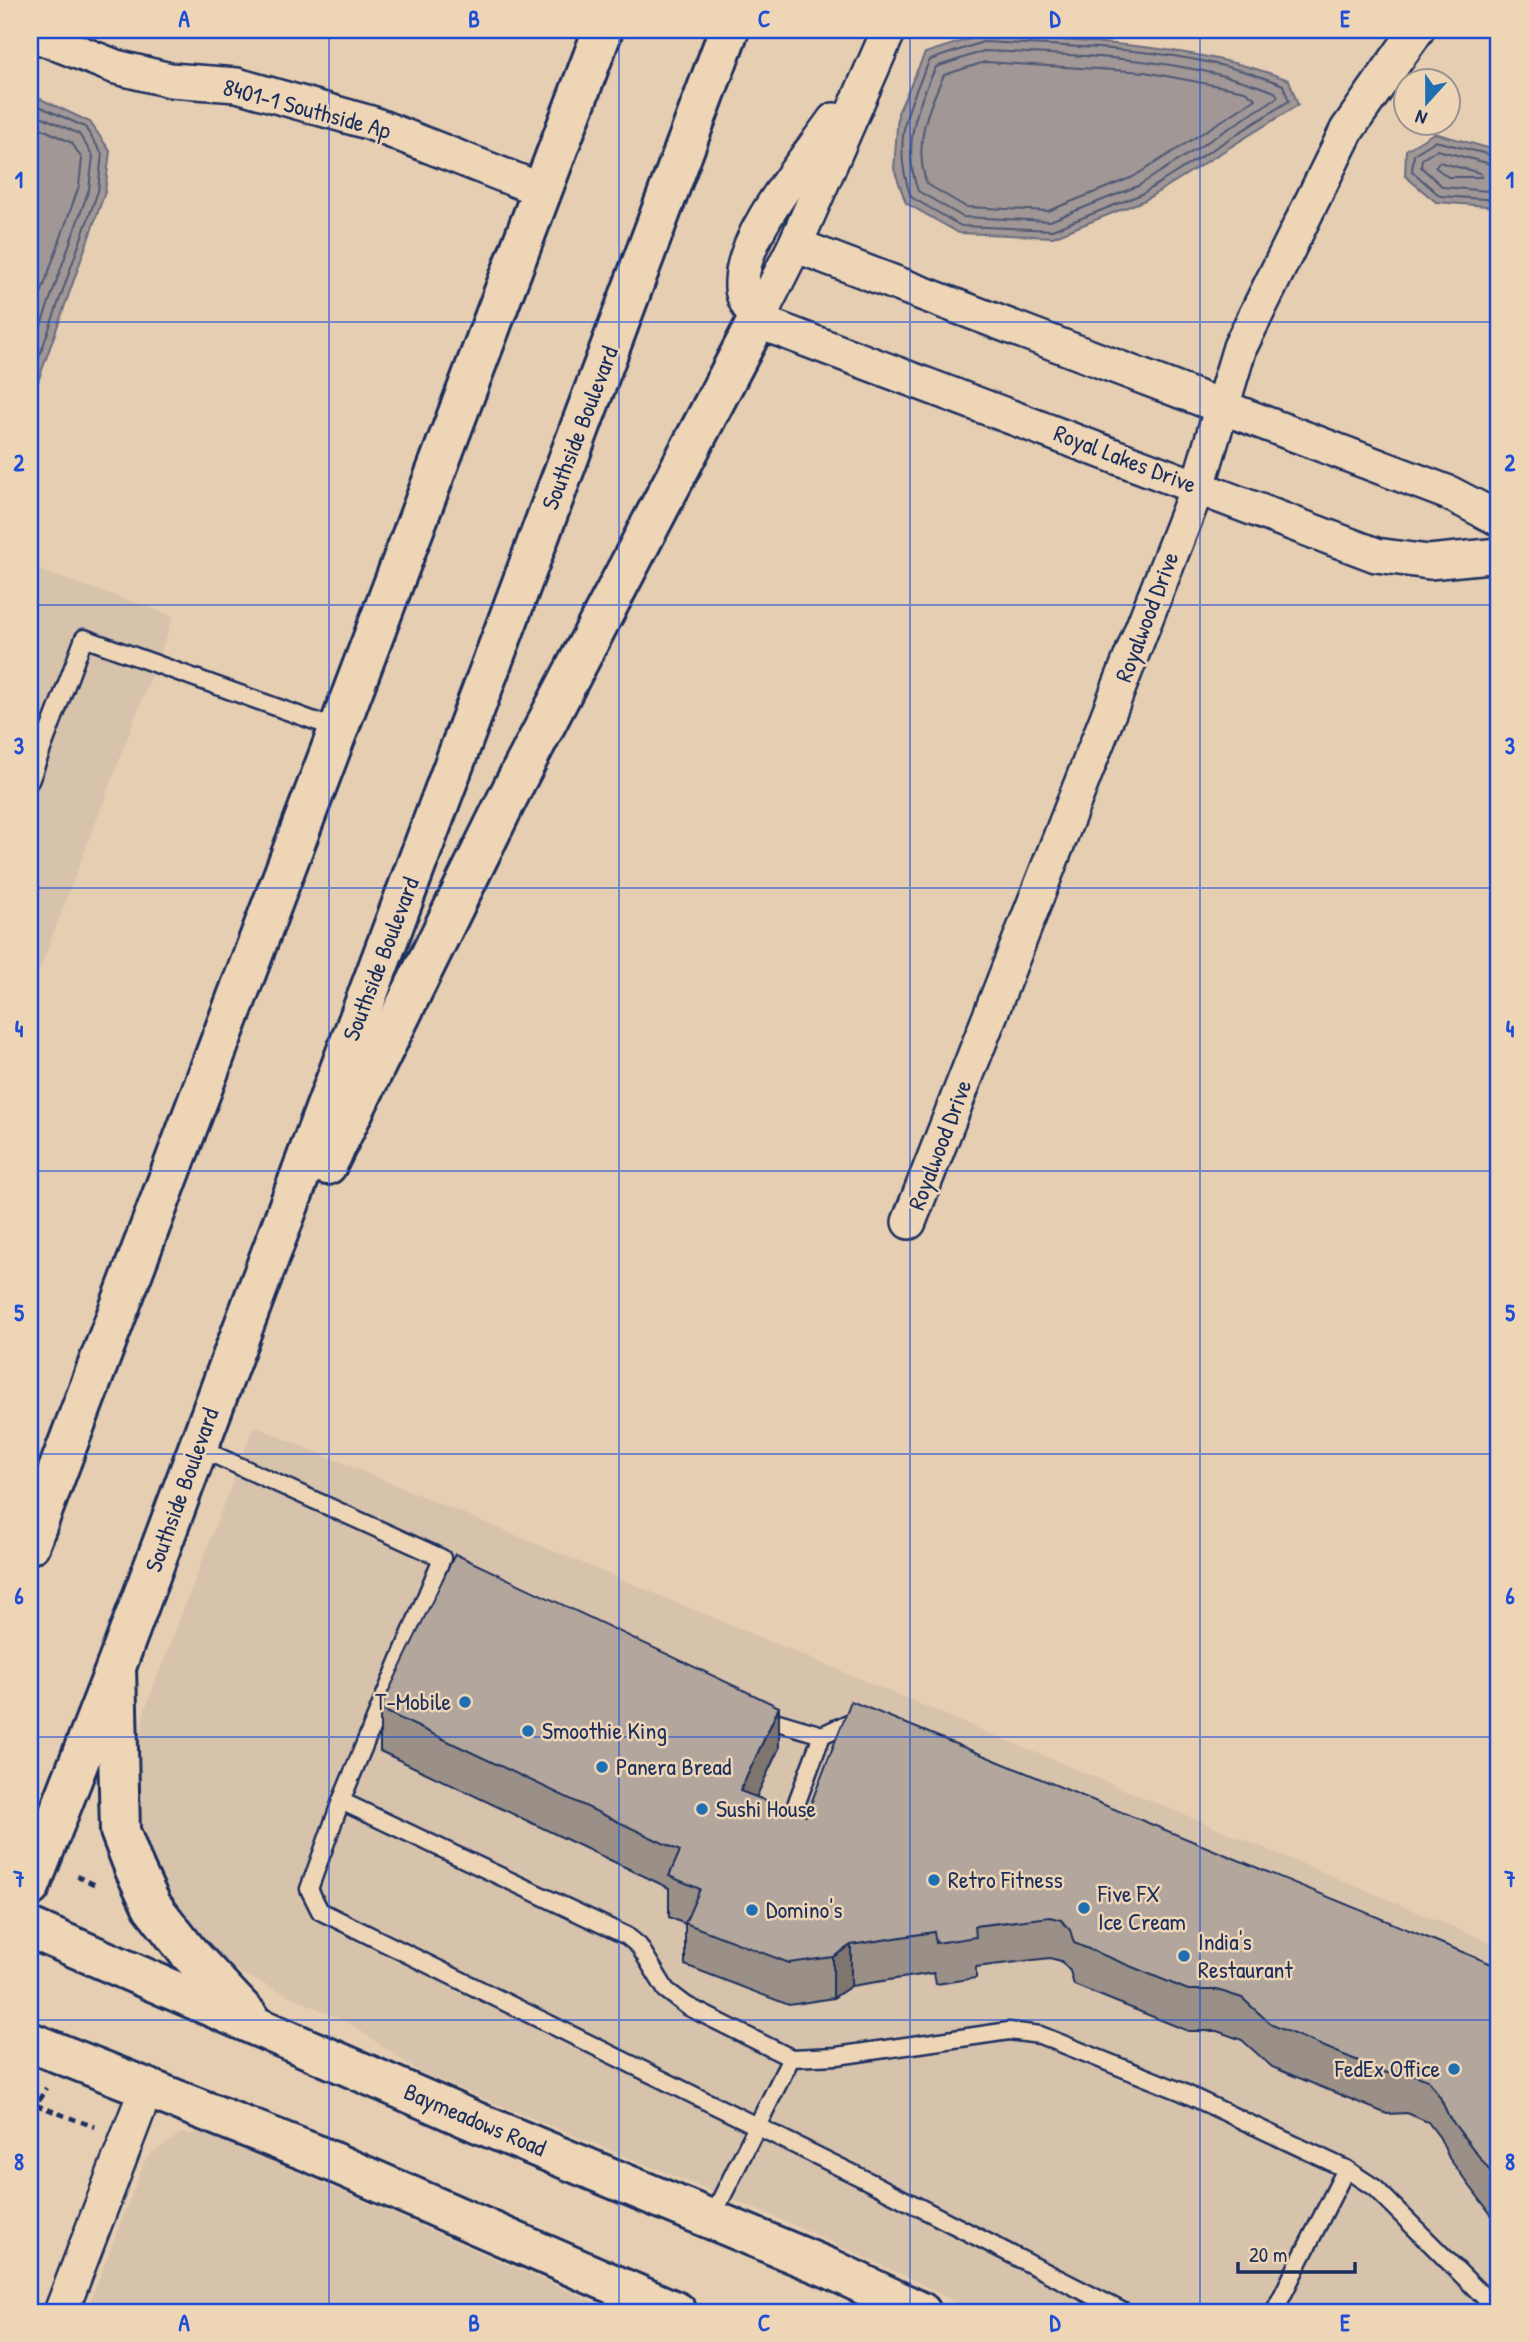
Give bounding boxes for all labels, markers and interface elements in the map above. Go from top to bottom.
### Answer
text: A [178,3,190,34]
text: B [468,3,480,34]
text: C [758,3,770,34]
text: D [1050,3,1062,34]
text: E [1340,3,1351,34]
north arrow [1392,66,1462,136]
street label: 8401-1 Southside Ap [220,70,395,146]
text: N [1412,104,1430,132]
text: 1 [15,164,23,195]
text: 1 [1506,164,1514,195]
street label: Southside Boulevard [533,341,625,514]
street label: Royal Lakes Drive [1050,416,1201,500]
text: 2 [14,447,25,478]
text: 2 [1505,447,1516,478]
street label: Royalwood Drive [1107,547,1186,686]
text: 3 [14,730,24,761]
text: 3 [1505,730,1515,761]
street label: Southside Boulevard [334,872,426,1045]
text: 4 [15,1013,24,1044]
text: 4 [1506,1013,1515,1044]
street label: Royalwood Drive [900,1075,979,1214]
text: 5 [14,1297,24,1328]
text: 5 [1505,1297,1515,1328]
street label: Southside Boulevard [136,1403,226,1576]
text: 6 [14,1580,24,1611]
text: 6 [1505,1580,1515,1611]
place label: T-Mobile [375,1685,451,1717]
marker: T-Mobile [457,1694,473,1710]
place label: Smoothie King [542,1714,667,1746]
marker: Smoothie King [520,1723,536,1739]
place label: Panera Bread [616,1750,731,1782]
marker: Panera Bread [594,1759,610,1775]
place label: Sushi House [716,1792,817,1824]
marker: Sushi House [694,1801,710,1817]
text: 7 [12,1863,25,1894]
place label: Retro Fitness [948,1863,1063,1895]
text: 7 [1503,1863,1516,1894]
marker: Retro Fitness [926,1872,942,1888]
place label: Five FX Ice Cream [1097,1877,1186,1937]
place label: Domino's [766,1893,842,1925]
marker: Five FX Ice Cream [1076,1900,1092,1916]
marker: Domino's [744,1902,760,1918]
place label: India's Restaurant [1198,1925,1293,1985]
marker: India's Restaurant [1176,1948,1192,1964]
place label: FedEx Office [1334,2052,1440,2084]
marker: FedEx Office [1446,2061,1462,2077]
street label: Baymeadows Road [400,2075,551,2163]
text: 8 [14,2146,24,2177]
text: 8 [1505,2146,1515,2177]
scale bar [1238,2230,1356,2274]
text: 20 m [1249,2240,1287,2269]
text: A [178,2307,190,2338]
text: B [468,2307,480,2338]
text: C [758,2307,770,2338]
text: D [1050,2307,1062,2338]
text: E [1340,2307,1351,2338]

